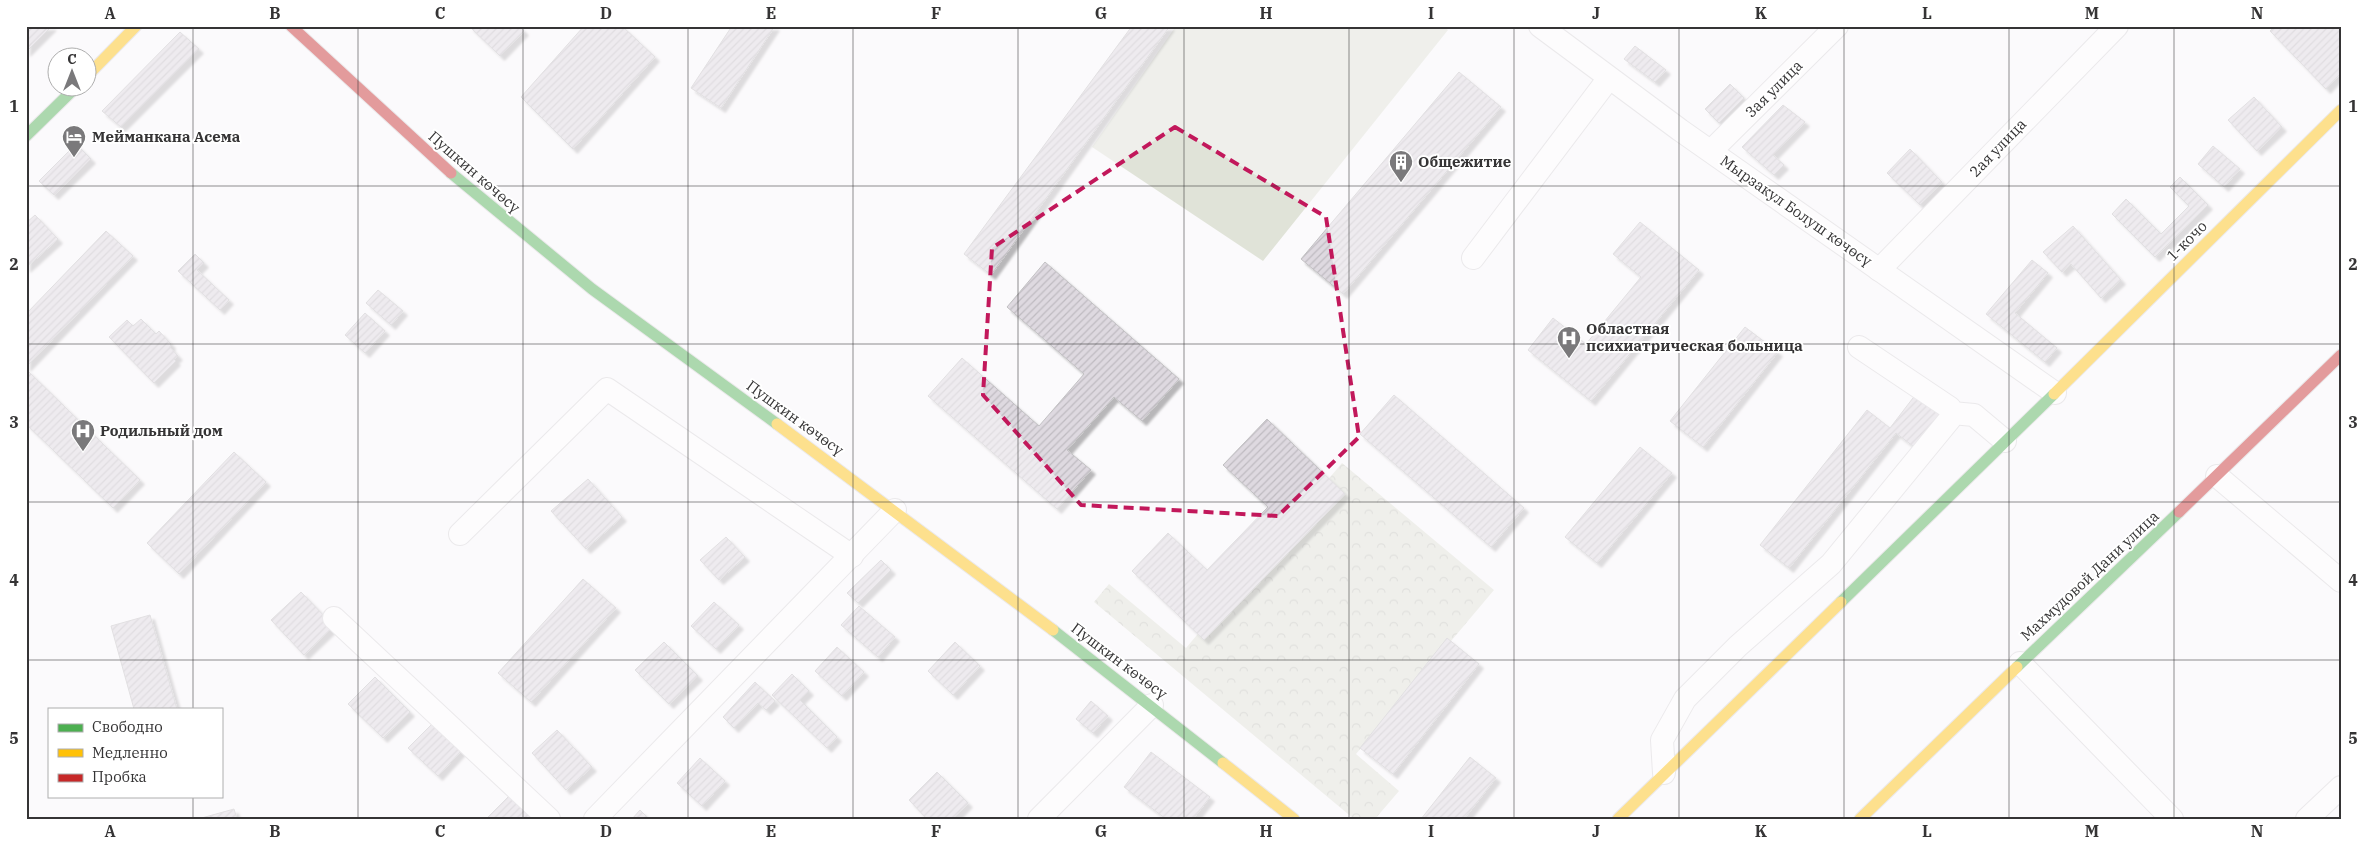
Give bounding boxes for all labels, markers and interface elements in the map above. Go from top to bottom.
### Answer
text: A [104,3,116,23]
text: B [269,3,281,23]
text: C [435,3,445,23]
text: D [600,3,612,23]
text: E [766,3,776,23]
text: F [931,3,941,23]
text: G [1095,3,1107,23]
text: H [1260,3,1273,23]
text: I [1428,3,1434,23]
text: J [1592,3,1600,23]
text: K [1755,3,1768,23]
text: L [1922,3,1932,23]
text: M [2085,3,2099,23]
text: N [2251,3,2263,23]
north arrow [48,48,98,98]
text: С [67,50,77,68]
street label: 3ая улица [1741,56,1806,121]
text: 1 [9,96,19,116]
text: 1 [2348,96,2358,116]
street label: 2ая улица [1965,115,2030,181]
hotel icon: Мейманкана Асема [61,124,87,158]
place label: Мейманкана Асема [92,127,241,146]
street label: Пушкин көчөсү [425,127,524,217]
building icon: Общежитие [1388,149,1414,183]
street label: Мырзакул Болуш көчөсү [1717,151,1876,270]
place label: Общежитие [1418,152,1511,171]
street label: 1-кочо [2162,216,2211,265]
text: 2 [9,254,19,274]
text: 2 [2348,254,2358,274]
place label: Областная психиатрическая больница [1586,319,1803,355]
hospital icon: Областная психиатрическая больница [1556,325,1582,359]
street label: Пушкин көчөсү [743,376,848,459]
text: 3 [9,412,19,432]
text: 3 [2348,412,2358,432]
hospital icon: Родильный дом [70,418,96,452]
place label: Родильный дом [100,421,223,440]
street label: Махмудовой Дани улица [2016,506,2163,645]
text: 4 [9,570,19,590]
text: 4 [2348,570,2358,590]
street label: Пушкин көчөсү [1067,618,1171,703]
legend [48,708,222,798]
text: Свободно [92,717,163,736]
text: 5 [9,728,19,748]
text: 5 [2348,728,2358,748]
text: Медленно [92,743,168,762]
text: Пробка [92,767,147,786]
text: A [104,821,116,841]
text: B [269,821,281,841]
text: C [435,821,445,841]
text: D [600,821,612,841]
text: E [766,821,776,841]
text: F [931,821,941,841]
text: G [1095,821,1107,841]
text: H [1260,821,1273,841]
text: I [1428,821,1434,841]
text: J [1592,821,1600,841]
text: K [1755,821,1768,841]
text: L [1922,821,1932,841]
text: M [2085,821,2099,841]
text: N [2251,821,2263,841]

